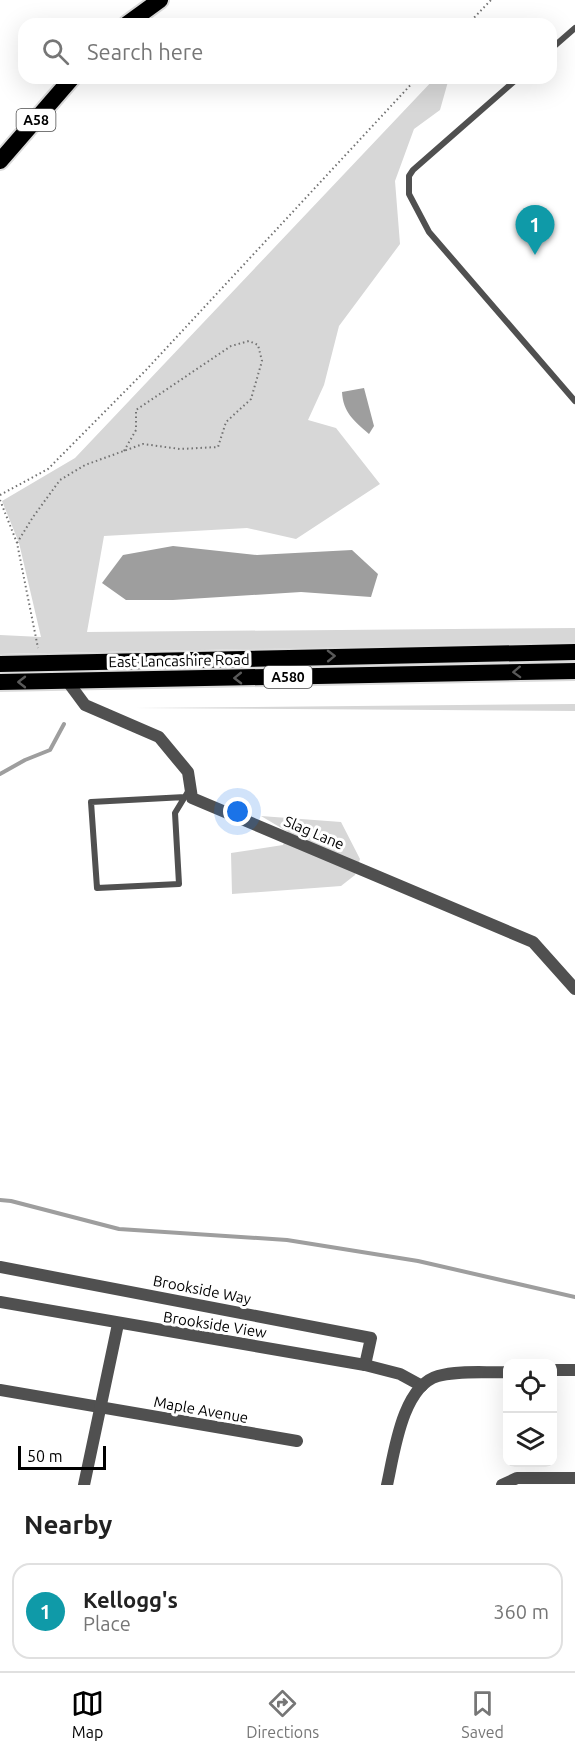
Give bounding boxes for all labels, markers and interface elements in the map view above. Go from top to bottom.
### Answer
search box [18,18,557,84]
icon: search [39,35,72,68]
text: Search here [87,39,203,64]
road number: A58 [16,109,56,131]
pin: 1 [516,206,554,255]
one-way arrow [327,650,336,663]
street label: East Lancashire Road [108,651,250,670]
road number: A580 [264,666,312,688]
one-way arrow [512,666,521,678]
one-way arrow [233,672,242,684]
one-way arrow [17,676,26,688]
your location [223,797,252,826]
street label: Slag Lane [282,812,347,853]
street label: Brookside Way [152,1272,253,1307]
street label: Brookside View [162,1308,268,1341]
map controls [503,1359,557,1467]
button: locate [503,1359,557,1413]
street label: Maple Avenue [152,1393,250,1426]
button: layers [503,1413,557,1467]
scale bar [18,1443,106,1470]
text: 50 m [27,1447,63,1465]
text: Nearby [24,1510,112,1539]
text: Kellogg's [83,1587,178,1612]
text: 1 [40,1600,51,1623]
text: 360 m [493,1600,549,1623]
text: Place [83,1612,131,1635]
tab: Map [71,1687,104,1741]
tab: Directions [246,1687,319,1741]
tab: Saved [461,1687,504,1741]

